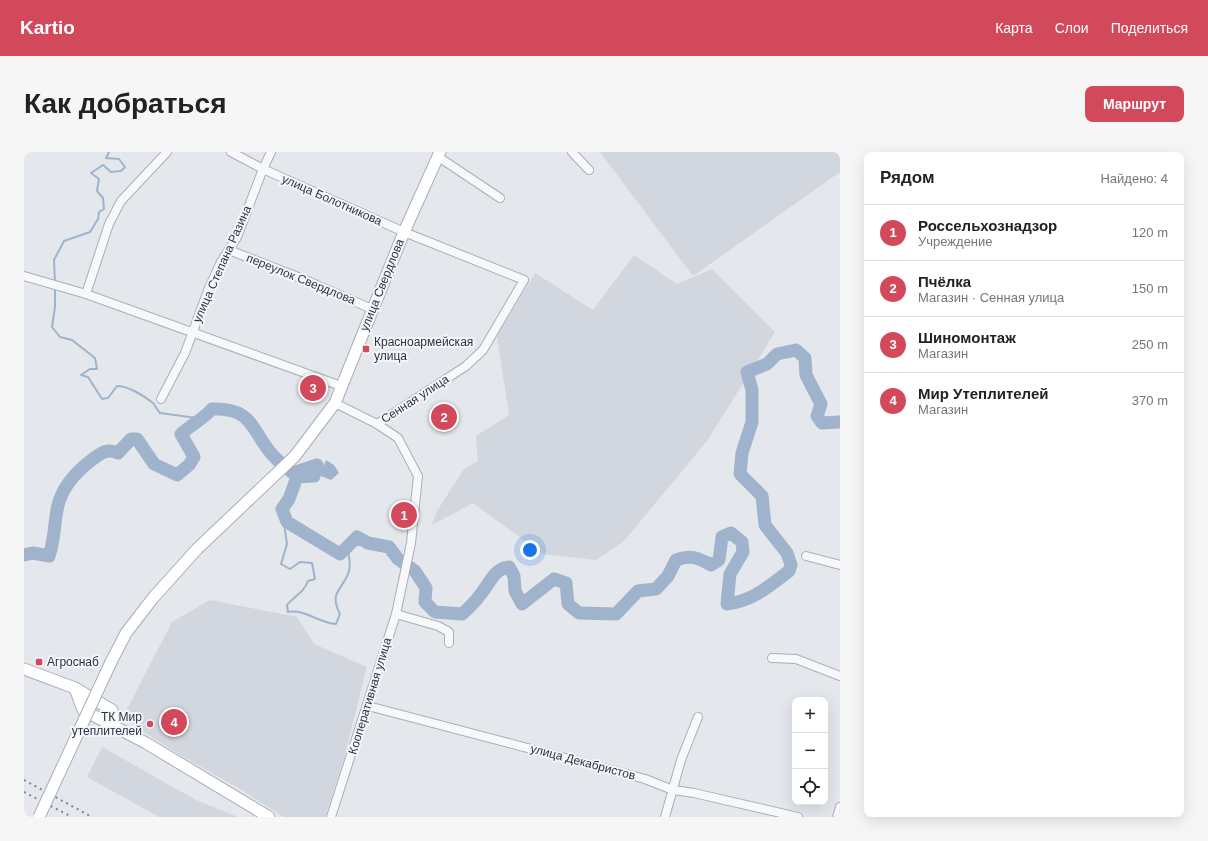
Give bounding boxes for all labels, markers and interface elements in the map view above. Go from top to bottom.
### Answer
text: Kartio [20,17,75,38]
text: Карта [995,20,1033,36]
text: Слои [1055,20,1089,36]
text: Поделиться [1111,20,1188,36]
button: Маршрут [1085,86,1184,122]
text: Как добраться [24,88,226,119]
text: Рядом [880,168,935,187]
text: Найдено: 4 [1100,171,1168,186]
street label: улица Болотникова [280,172,384,228]
street label: улица Степана Разина [190,203,254,325]
text: Россельхознадзор [918,217,1057,234]
text: 1 [889,225,897,240]
text: 120 m [1132,225,1168,240]
text: Учреждение [918,234,993,249]
street label: улица Свердлова [357,237,407,333]
street label: переулок Свердлова [244,251,358,307]
text: Пчёлка [918,273,971,290]
text: 2 [889,281,897,296]
text: 150 m [1132,281,1168,296]
text: Магазин · Сенная улица [918,290,1064,305]
text: Шиномонтаж [918,329,1016,346]
place label: Красноармейская улица [374,335,473,363]
text: 3 [889,337,897,352]
text: 250 m [1132,337,1168,352]
marker: Красноармейская улица [361,344,371,354]
text: Магазин [918,346,968,361]
street label: Сенная улица [378,372,452,426]
pin: 3 [300,373,326,403]
text: Мир Утеплителей [918,385,1048,402]
text: 4 [889,393,897,408]
text: 370 m [1132,393,1168,408]
pin: 2 [431,402,457,432]
text: Магазин [918,402,968,417]
pin: 1 [391,500,417,530]
your location [520,540,540,560]
street label: Кооперативная улица [346,636,395,756]
place label: Агроснаб [47,655,99,669]
marker: Агроснаб [34,657,44,667]
map controls [792,697,828,805]
button: + [792,697,828,733]
pin: 4 [161,707,187,737]
place label: ТК Мир утеплителей [72,710,142,738]
marker: ТК Мир утеплителей [145,719,155,729]
button: − [792,733,828,769]
street label: улица Декабристов [529,741,637,783]
button: locate [792,769,828,805]

